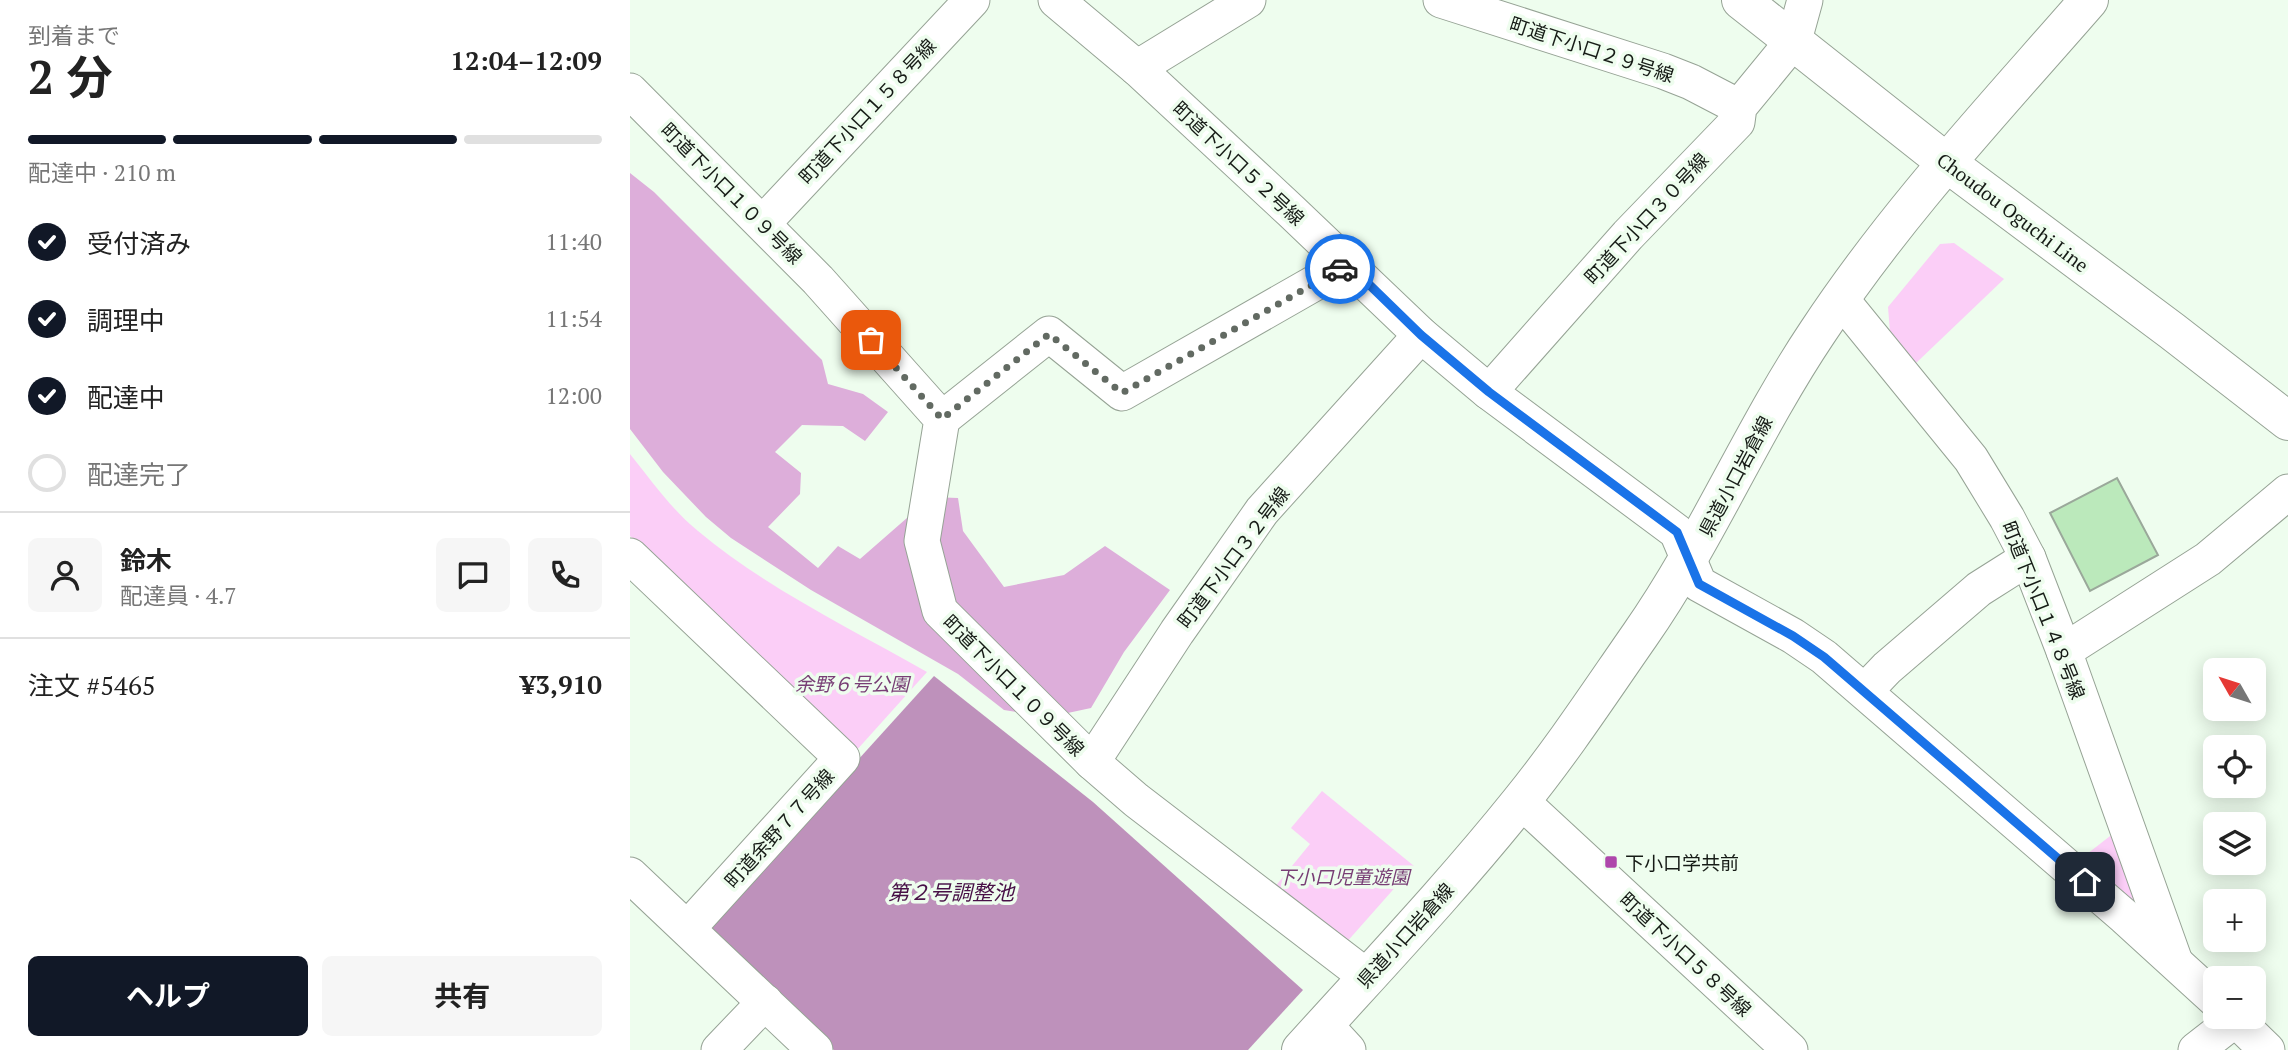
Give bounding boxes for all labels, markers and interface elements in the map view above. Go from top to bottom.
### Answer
street label: 町道下小口２９号線 [1507,11,1677,87]
text: 到着まで [28,20,120,51]
street label: 町道下小口１５８号線 [793,33,941,189]
text: 12:04–12:09 [450,43,602,77]
text: 2 分 [28,46,112,107]
street label: 町道下小口５２号線 [1168,96,1310,230]
street label: 町道下小口１０９号線 [656,117,808,269]
street label: 町道下小口３０号線 [1579,147,1713,289]
street label: Choudou Oguchi Line [1932,147,2094,277]
text: 配達中 · 210 m [28,157,176,188]
icon: check [28,223,66,261]
text: 受付済み [87,226,191,260]
text: 11:40 [545,226,602,257]
courier [1305,234,1375,304]
icon: car [1321,250,1359,288]
icon: check [28,300,66,338]
text: 調理中 [87,303,165,337]
text: 11:54 [545,303,602,334]
pin [841,310,901,370]
icon: bag [852,321,890,359]
icon: check [28,377,66,415]
text: 配達中 [87,380,165,414]
text: 12:00 [545,380,602,411]
street label: 県道小口岩倉線 [1693,411,1777,541]
text: 配達完了 [87,457,191,491]
street label: 町道下小口３２号線 [1172,481,1294,633]
street label: 町道下小口１４８号線 [1997,517,2091,703]
button: person [28,538,102,612]
button: chat [436,538,510,612]
button: phone [528,538,602,612]
text: 鈴木 [120,543,172,577]
text: 配達員 · 4.7 [120,580,237,611]
street label: 町道下小口１０９号線 [938,609,1090,761]
north arrow [2203,658,2266,721]
map controls [2203,658,2266,1029]
text: ¥3,910 [521,667,602,701]
text: 注文 #5465 [28,668,156,702]
park label: 余野６号公園 [795,671,912,696]
button: locate [2203,735,2266,798]
street label: 町道余野７７号線 [719,763,839,893]
button: layers [2203,812,2266,875]
place label: 下小口学共前 [1625,850,1739,875]
pin [2055,852,2115,912]
marker: 下小口学共前 [1603,854,1619,870]
icon: home [2066,863,2104,901]
park label: 下小口児童遊園 [1276,864,1412,889]
street label: 県道小口岩倉線 [1351,877,1459,993]
water label: 第２号調整池 [888,878,1016,906]
street label: 町道下小口５８号線 [1615,887,1757,1021]
button: + [2203,889,2266,952]
button: ヘルプ [28,956,308,1036]
button: 共有 [322,956,602,1036]
button: − [2203,966,2266,1029]

